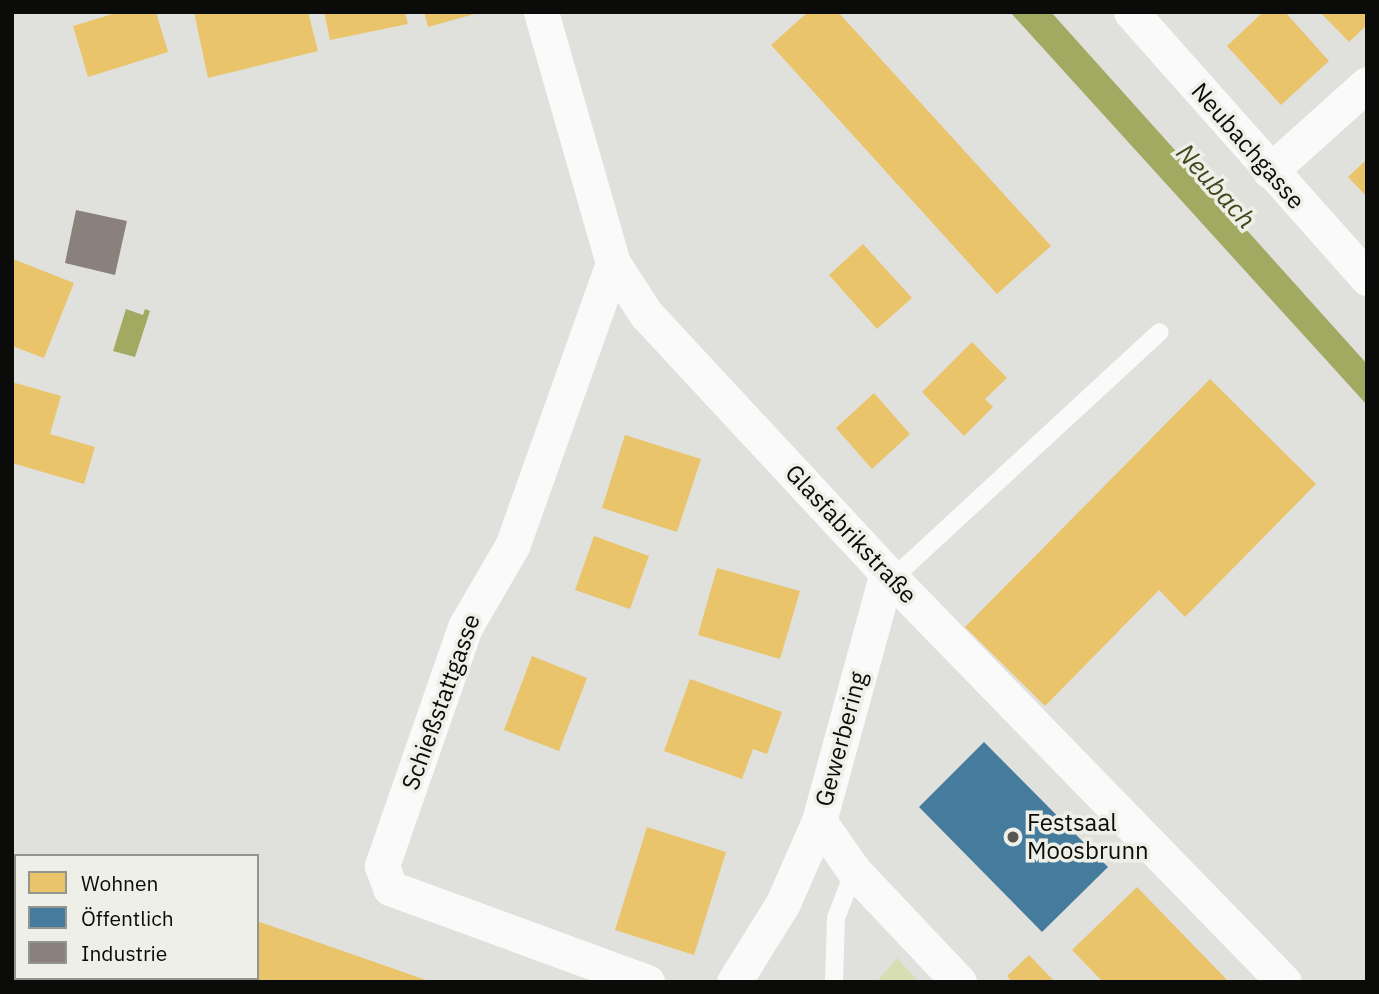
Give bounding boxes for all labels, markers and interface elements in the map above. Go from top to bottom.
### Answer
street label: Neubachgasse [1185,77,1311,215]
water label: Neubach [1170,137,1262,235]
street label: Glasfabrikstraße [779,459,923,609]
street label: Schießstattgasse [396,610,486,794]
street label: Gewerbering [809,669,873,809]
place label: Festsaal Moosbrunn [1027,809,1149,865]
marker: Festsaal Moosbrunn [1005,829,1021,845]
legend [14,854,259,980]
text: Wohnen [81,869,158,897]
text: Öffentlich [81,904,174,932]
text: Industrie [81,939,167,967]

